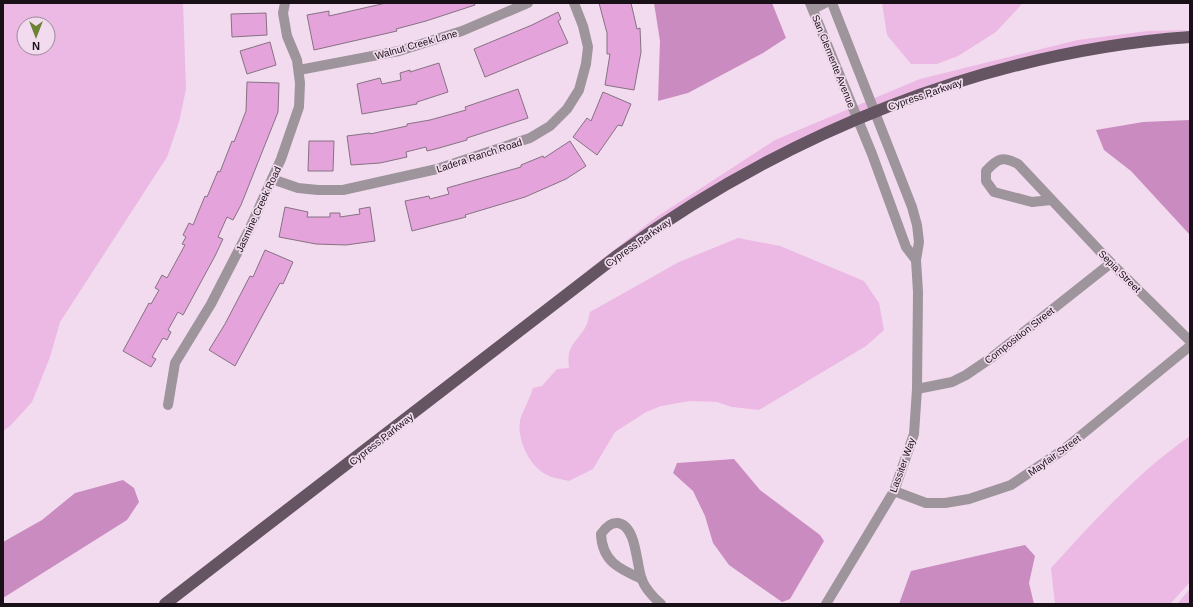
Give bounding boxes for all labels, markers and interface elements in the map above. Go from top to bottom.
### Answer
street label: San Clemente Avenue [810,13,857,110]
north arrow [16,16,56,56]
street label: Walnut Creek Lane [374,27,459,62]
text: N [32,40,40,52]
street label: Cypress Parkway [887,77,964,112]
street label: Ladera Ranch Road [435,136,523,175]
street label: Jasmine Creek Road [234,165,283,254]
street label: Cypress Parkway [603,216,673,269]
street label: Sepia Street [1096,248,1143,295]
street label: Composition Street [982,305,1056,366]
street label: Cypress Parkway [347,411,415,468]
street label: Mayfair Street [1026,433,1083,478]
street label: Lassiter Way [887,436,917,494]

